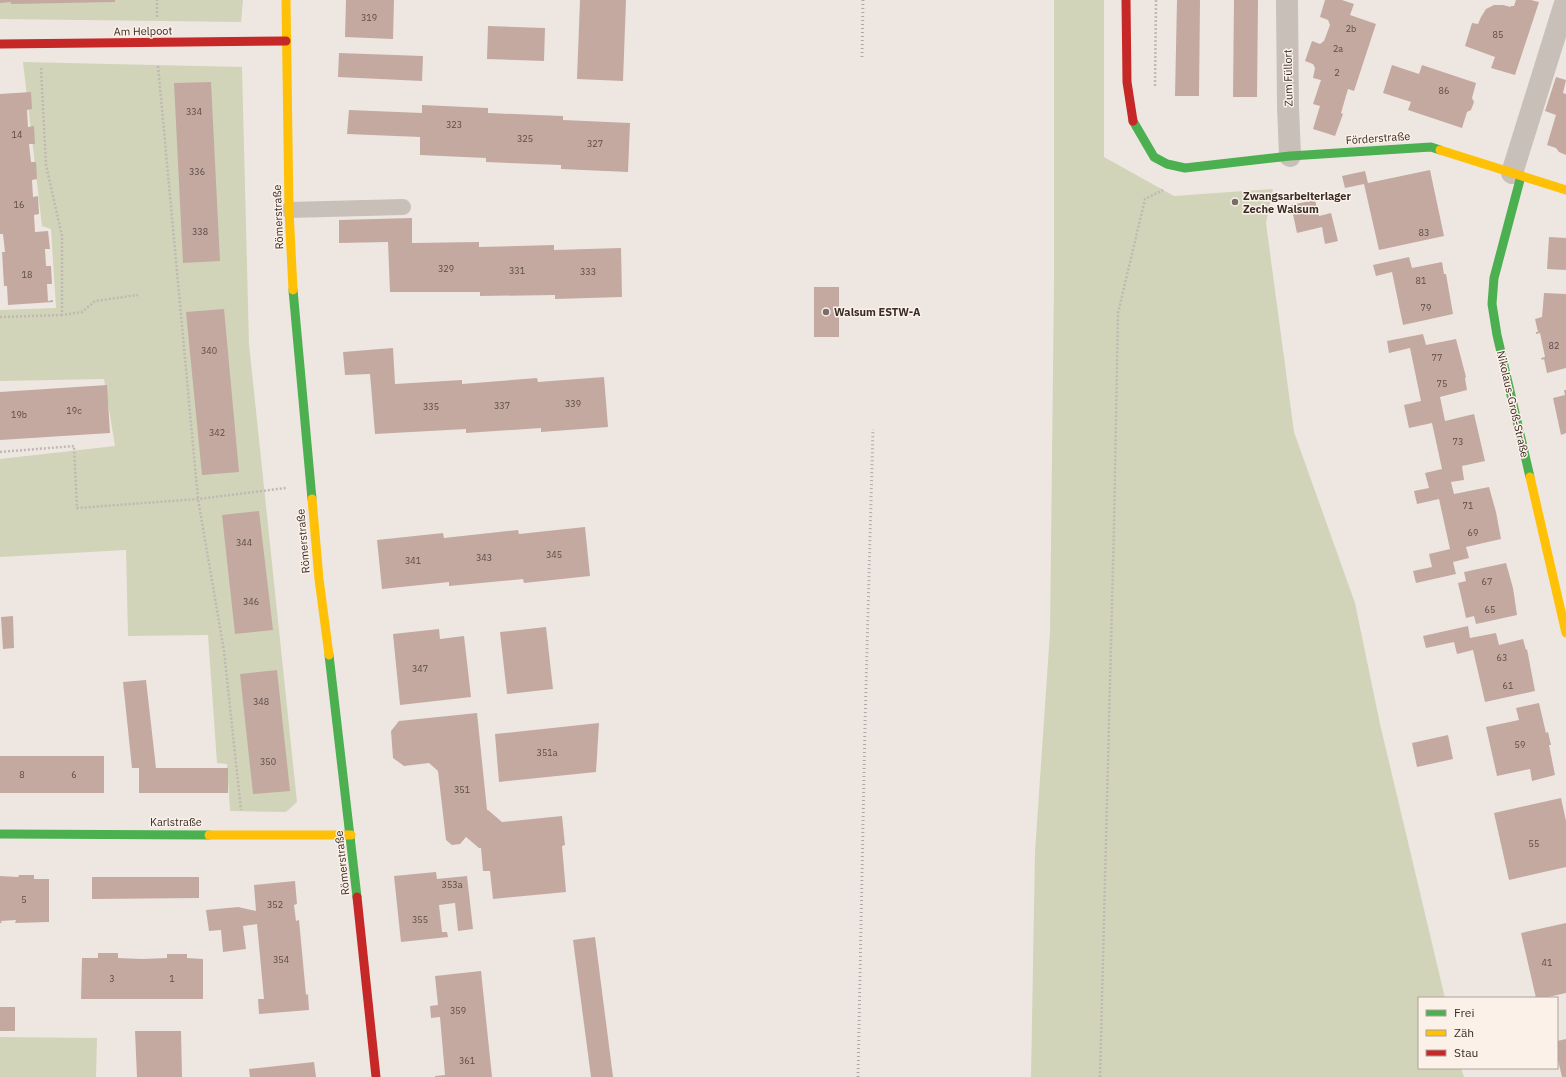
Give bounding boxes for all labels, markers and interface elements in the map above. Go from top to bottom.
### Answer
house number: 319 [361,12,377,23]
street label: Am Helpoot [114,23,173,39]
house number: 2b [1346,23,1356,34]
house number: 85 [1493,29,1503,40]
house number: 2a [1333,43,1343,54]
street label: Zum Füllort [1281,49,1295,107]
house number: 2 [1334,67,1340,78]
house number: 86 [1439,85,1449,96]
house number: 334 [186,106,202,117]
house number: 323 [446,119,462,130]
house number: 14 [12,129,22,140]
street label: Förderstraße [1345,129,1411,147]
house number: 325 [517,133,533,144]
house number: 327 [587,138,603,149]
house number: 336 [189,166,205,177]
street label: Römerstraße [270,184,286,250]
place label: Zwangsarbeiterlager Zeche Walsum [1243,189,1351,216]
marker: Zwangsarbeiterlager Zeche Walsum [1230,197,1240,207]
house number: 16 [14,199,24,210]
house number: 338 [192,226,208,237]
house number: 83 [1419,227,1429,238]
house number: 329 [438,263,454,274]
house number: 331 [509,265,525,276]
house number: 333 [580,266,596,277]
house number: 18 [22,269,32,280]
house number: 81 [1416,275,1426,286]
house number: 79 [1421,302,1431,313]
place label: Walsum ESTW-A [834,305,921,319]
marker: Walsum ESTW-A [821,307,831,317]
house number: 82 [1549,340,1559,351]
house number: 340 [201,345,217,356]
street label: Nikolaus-Groß-Straße [1494,349,1532,459]
house number: 77 [1432,352,1442,363]
house number: 75 [1437,378,1447,389]
house number: 339 [565,398,581,409]
house number: 337 [494,400,510,411]
house number: 335 [423,401,439,412]
house number: 19c [66,405,82,416]
house number: 19b [11,409,27,420]
house number: 342 [209,427,225,438]
house number: 73 [1453,436,1463,447]
house number: 71 [1463,500,1473,511]
street label: Römerstraße [293,508,313,574]
house number: 69 [1468,527,1478,538]
house number: 344 [236,537,252,548]
house number: 345 [546,549,562,560]
house number: 343 [476,552,492,563]
house number: 341 [405,555,421,566]
house number: 67 [1482,576,1492,587]
house number: 346 [243,596,259,607]
house number: 65 [1485,604,1495,615]
house number: 63 [1497,652,1507,663]
house number: 347 [412,663,428,674]
house number: 61 [1503,680,1513,691]
house number: 348 [253,696,269,707]
house number: 59 [1515,739,1525,750]
house number: 351a [536,747,558,758]
house number: 350 [260,756,276,767]
house number: 8 [19,769,25,780]
house number: 6 [71,769,77,780]
house number: 351 [454,784,470,795]
street label: Karlstraße [150,815,202,829]
street label: Römerstraße [332,830,352,896]
house number: 55 [1529,838,1539,849]
house number: 353a [441,879,463,890]
house number: 5 [21,894,27,905]
house number: 352 [267,899,283,910]
house number: 355 [412,914,428,925]
house number: 354 [273,954,289,965]
house number: 41 [1542,957,1552,968]
house number: 3 [109,973,115,984]
house number: 1 [169,973,175,984]
legend [1418,997,1558,1069]
house number: 359 [450,1005,466,1016]
text: Frei [1454,1005,1474,1020]
text: Zäh [1454,1025,1474,1040]
text: Stau [1454,1045,1478,1060]
house number: 361 [459,1055,475,1066]

